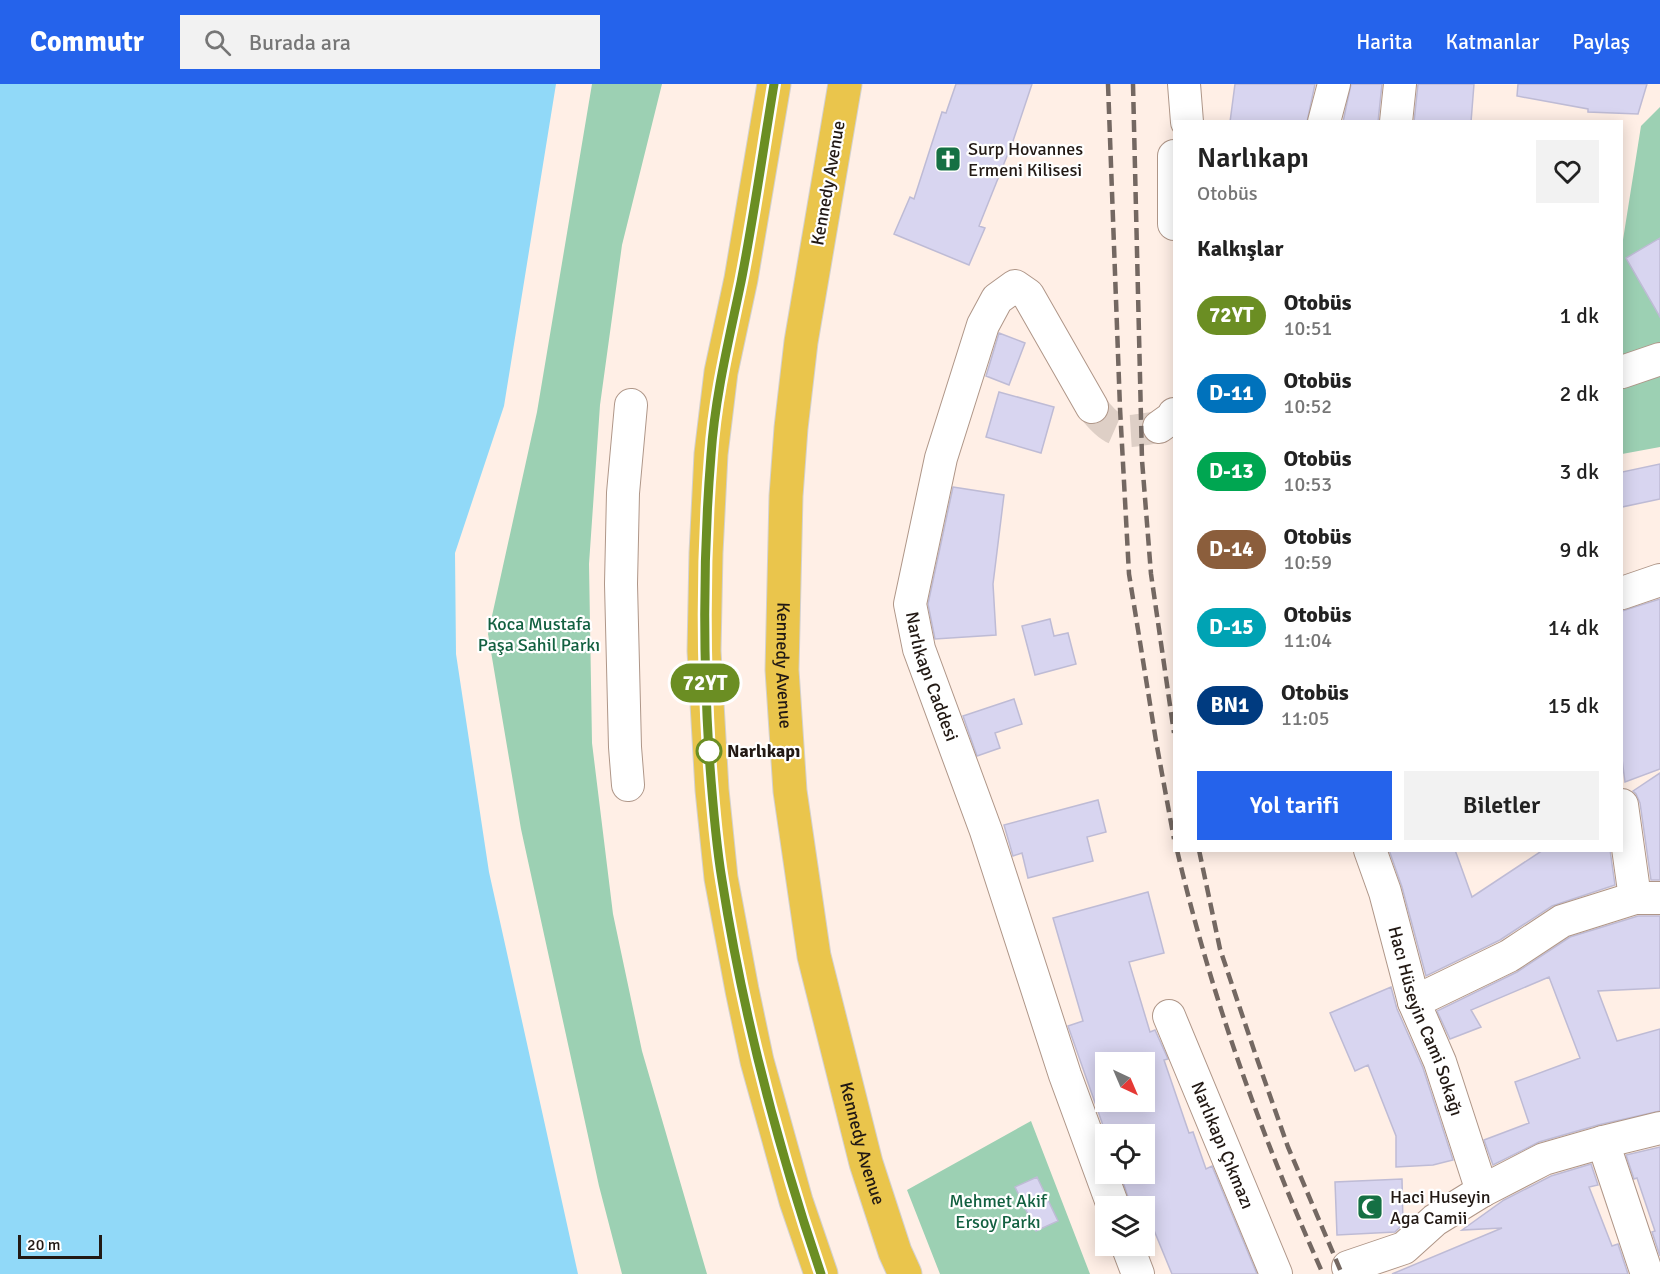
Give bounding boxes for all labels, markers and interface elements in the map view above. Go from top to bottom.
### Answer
search box [180,15,600,69]
text: Commutr [30,25,144,59]
icon: search [201,26,234,59]
text: Burada ara [249,29,351,56]
text: Harita [1356,29,1413,55]
text: Katmanlar [1446,29,1539,55]
text: Paylaş [1572,29,1630,55]
street label: Kennedy Avenue [806,119,850,247]
place label: Surp Hovannes Ermeni Kilisesi [968,138,1083,181]
button: heart [1536,140,1599,203]
text: Narlıkapı [1197,141,1309,175]
church icon: Surp Hovannes Ermeni Kilisesi [933,144,963,174]
text: Otobüs [1197,181,1258,206]
text: Kalkışlar [1197,235,1284,262]
text: Otobüs [1284,289,1352,316]
text: 72YT [1209,302,1254,328]
text: 1 dk [1560,302,1599,329]
text: 10:51 [1284,316,1332,341]
text: Otobüs [1284,367,1351,394]
text: D-11 [1209,380,1254,406]
text: 2 dk [1560,380,1599,407]
text: 10:52 [1284,394,1332,419]
text: Otobüs [1284,445,1351,472]
text: D-13 [1209,458,1254,484]
text: 3 dk [1560,458,1599,485]
text: 10:53 [1284,472,1332,497]
text: Otobüs [1284,523,1351,550]
text: D-14 [1209,536,1254,562]
text: 9 dk [1560,536,1599,563]
text: 10:59 [1284,550,1332,575]
text: Otobüs [1284,601,1351,628]
street label: Kennedy Avenue [771,602,797,729]
street label: Narlıkapı Caddesi [901,610,963,744]
park label: Koca Mustafa Paşa Sahil Parkı [478,613,600,656]
text: D-15 [1209,614,1254,640]
text: 14 dk [1548,614,1599,641]
text: 11:04 [1284,628,1332,653]
line badge: 72YT [663,664,747,702]
text: 72YT [683,670,727,696]
text: Otobüs [1281,679,1349,706]
text: BN1 [1211,692,1249,718]
text: 15 dk [1548,692,1599,719]
text: 11:05 [1281,706,1330,731]
marker: Narlıkapı [696,738,722,764]
place label: Narlıkapı [727,740,800,762]
button: Yol tarifi [1197,771,1392,840]
button: Biletler [1404,771,1599,840]
street label: Hacı Hüseyin Cami Sokağı [1383,924,1468,1119]
north arrow [1095,1052,1155,1112]
map controls [1095,1052,1155,1256]
street label: Narlıkapı Çıkmazı [1186,1078,1259,1212]
street label: Kennedy Avenue [835,1080,890,1208]
button: locate [1095,1124,1155,1184]
place label: Haci Huseyin Aga Camii [1390,1186,1491,1229]
park label: Mehmet Akif Ersoy Parkı [949,1190,1048,1233]
mosque icon: Haci Huseyin Aga Camii [1355,1192,1385,1222]
button: layers [1095,1196,1155,1256]
scale bar [18,1232,102,1260]
text: 20 m [27,1235,61,1255]

